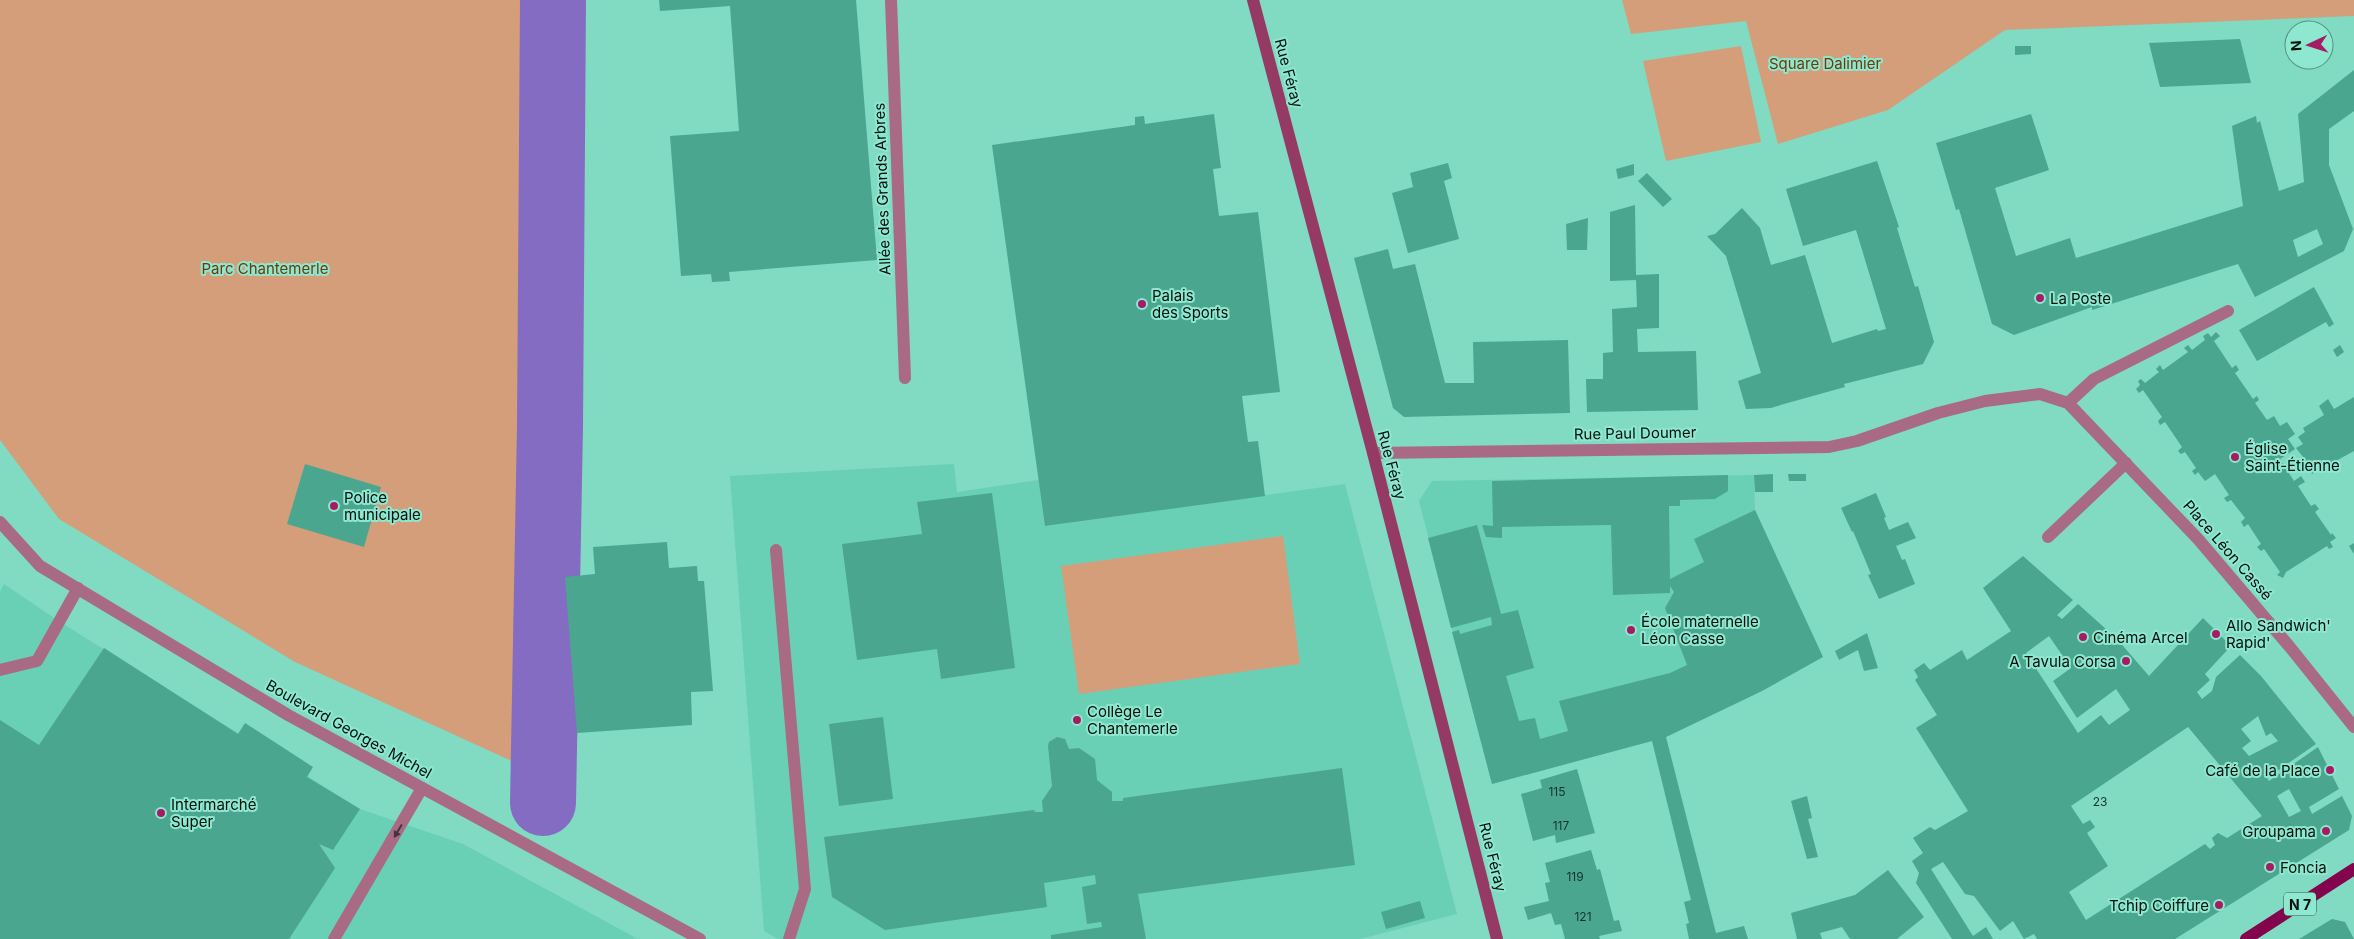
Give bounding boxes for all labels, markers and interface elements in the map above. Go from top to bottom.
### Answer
north arrow [2284,20,2334,70]
street label: Rue Féray [1271,36,1307,110]
text: N [2287,40,2304,52]
park label: Square Dalimier [1769,54,1881,73]
street label: Allée des Grands Arbres [869,102,895,275]
park label: Parc Chantemerle [202,259,328,278]
place label: Palais des Sports [1152,286,1229,322]
place label: La Poste [2050,289,2111,308]
marker: La Poste [2034,292,2046,304]
marker: Palais des Sports [1136,298,1148,310]
street label: Rue Paul Doumer [1574,422,1697,444]
street label: Rue Féray [1374,428,1410,502]
place label: Église Saint-Étienne [2245,439,2340,475]
marker: Église Saint-Étienne [2229,451,2241,463]
place label: Police municipale [344,488,421,524]
street label: Place Léon Cassé [2179,496,2277,604]
marker: Police municipale [328,500,340,512]
place label: École maternelle Léon Casse [1641,612,1759,648]
place label: Allo Sandwich' Rapid' [2226,616,2331,652]
marker: École maternelle Léon Casse [1625,624,1637,636]
place label: Cinéma Arcel [2093,628,2188,647]
marker: Allo Sandwich' Rapid' [2210,628,2222,640]
marker: Cinéma Arcel [2077,631,2089,643]
place label: A Tavula Corsa [2009,652,2116,671]
marker: A Tavula Corsa [2120,655,2132,667]
street label: Boulevard Georges Michel [263,675,435,783]
place label: Collège Le Chantemerle [1087,702,1178,738]
marker: Collège Le Chantemerle [1071,714,1083,726]
place label: Café de la Place [2205,761,2320,780]
marker: Café de la Place [2324,764,2336,776]
house number: 115 [1548,784,1566,799]
house number: 23 [2093,794,2107,809]
place label: Intermarché Super [171,795,256,831]
marker: Intermarché Super [155,807,167,819]
house number: 117 [1553,818,1569,833]
street label: Rue Féray [1475,820,1511,894]
place label: Groupama [2242,822,2316,841]
one-way arrow [394,824,403,837]
marker: Groupama [2320,825,2332,837]
place label: Foncia [2280,858,2327,877]
marker: Foncia [2264,861,2276,873]
house number: 119 [1566,869,1584,884]
road number: N 7 [2284,892,2316,916]
place label: Tchip Coiffure [2109,896,2209,915]
marker: Tchip Coiffure [2213,899,2225,911]
house number: 121 [1574,909,1592,924]

